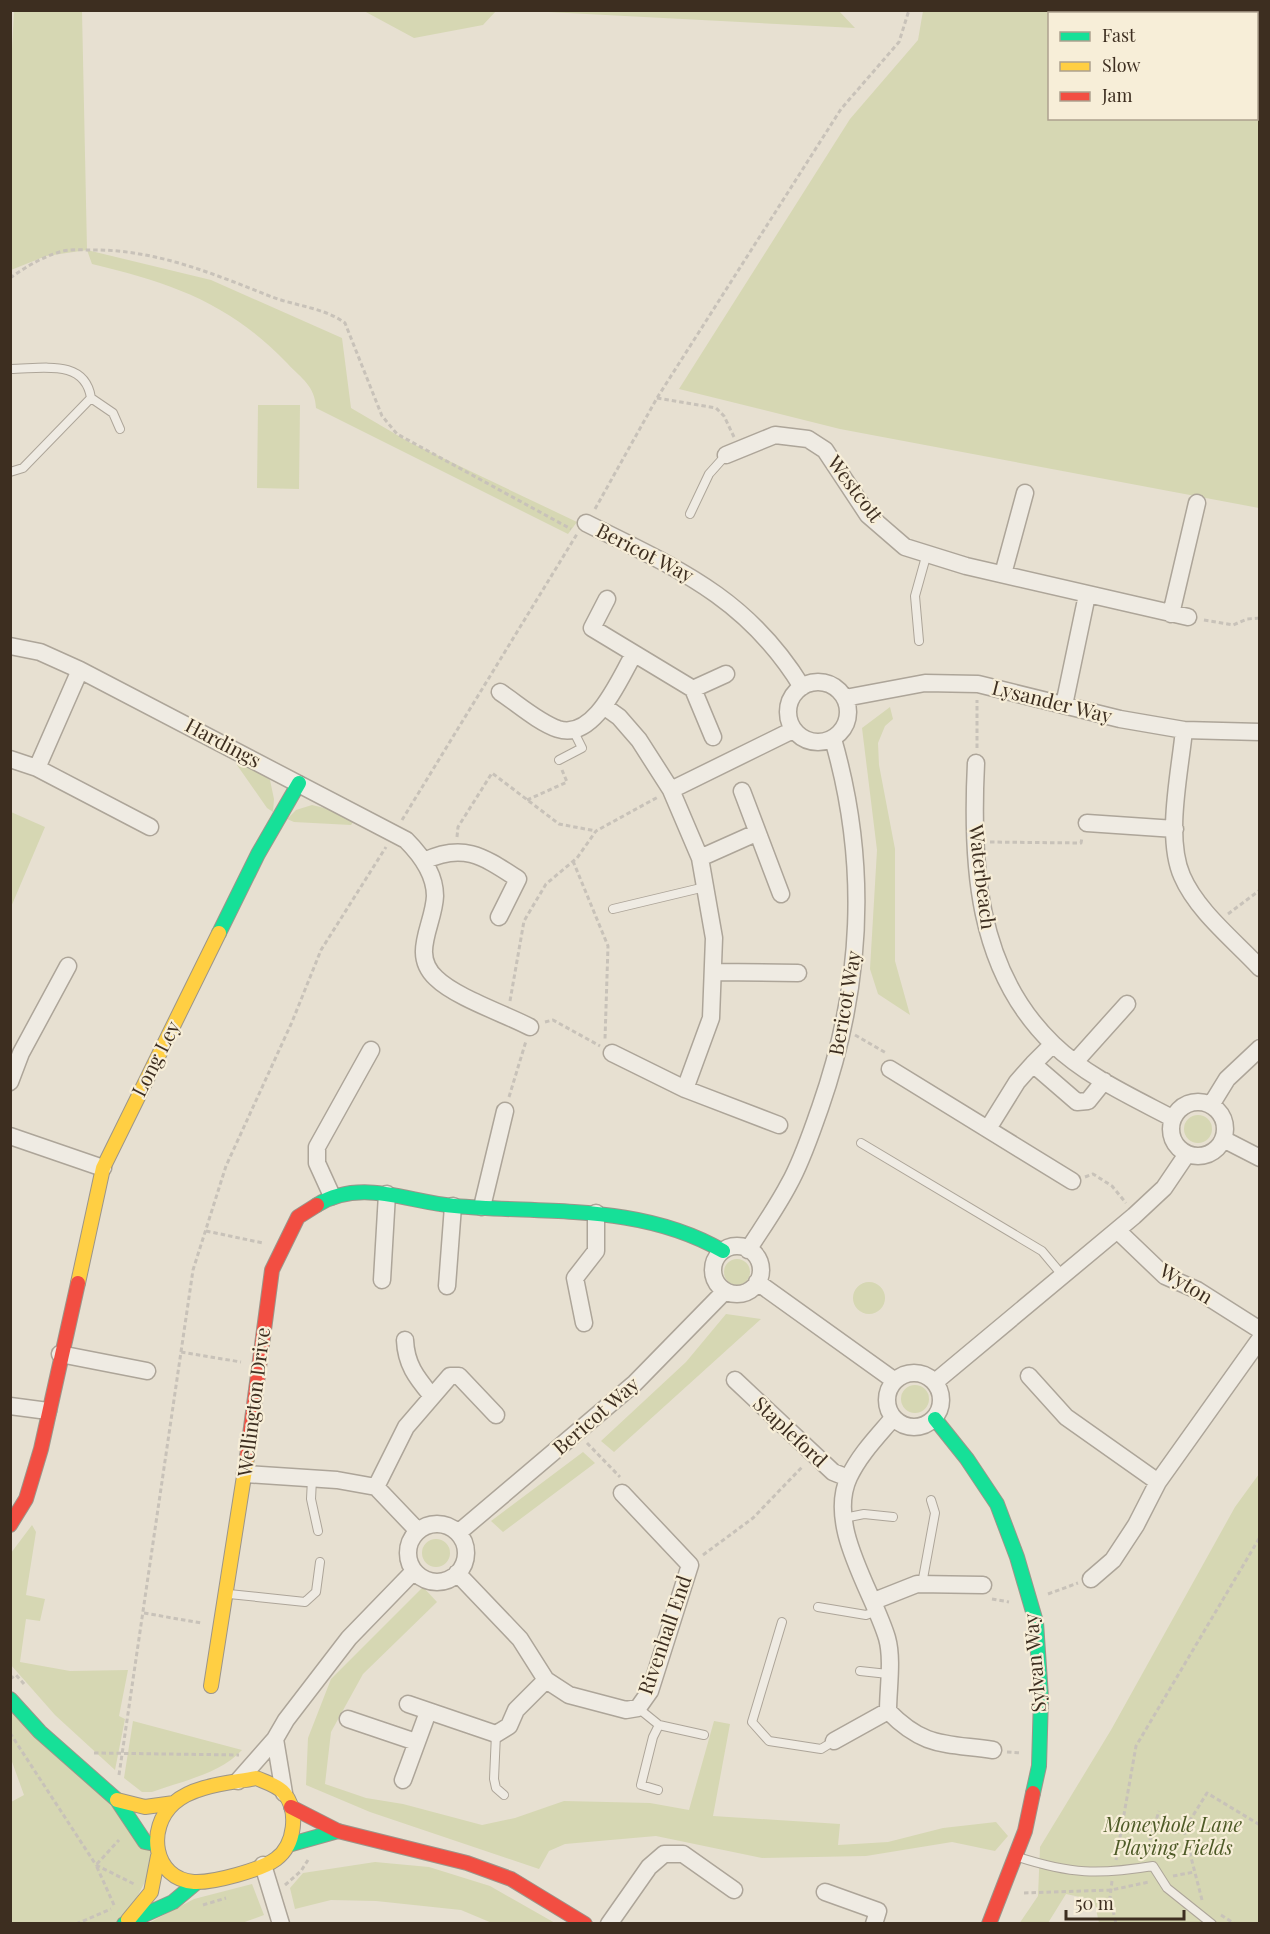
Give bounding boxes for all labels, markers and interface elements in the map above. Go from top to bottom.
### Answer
legend [1048,12,1258,120]
text: Fast [1102,23,1136,47]
text: Slow [1102,53,1140,77]
text: Jam [1101,83,1132,107]
street label: Westcott [822,448,891,528]
street label: Bericot Way [592,516,699,588]
street label: Lysander Way [989,673,1115,729]
street label: Hardings [181,710,266,773]
street label: Waterbeach [964,822,1003,931]
street label: Bericot Way [821,948,866,1057]
street label: Long Ley [124,1016,185,1101]
street label: Wyton [1154,1256,1219,1309]
street label: Wellington Drive [230,1326,275,1479]
street label: Bericot Way [546,1370,644,1460]
street label: Stapleford [748,1389,834,1473]
street label: Rivenhall End [631,1571,697,1698]
street label: Sylvan Way [1016,1613,1051,1714]
park label: Moneyhole Lane Playing Fields [1103,1810,1243,1860]
scale bar [1066,1883,1184,1921]
text: 50 m [1075,1891,1114,1915]

